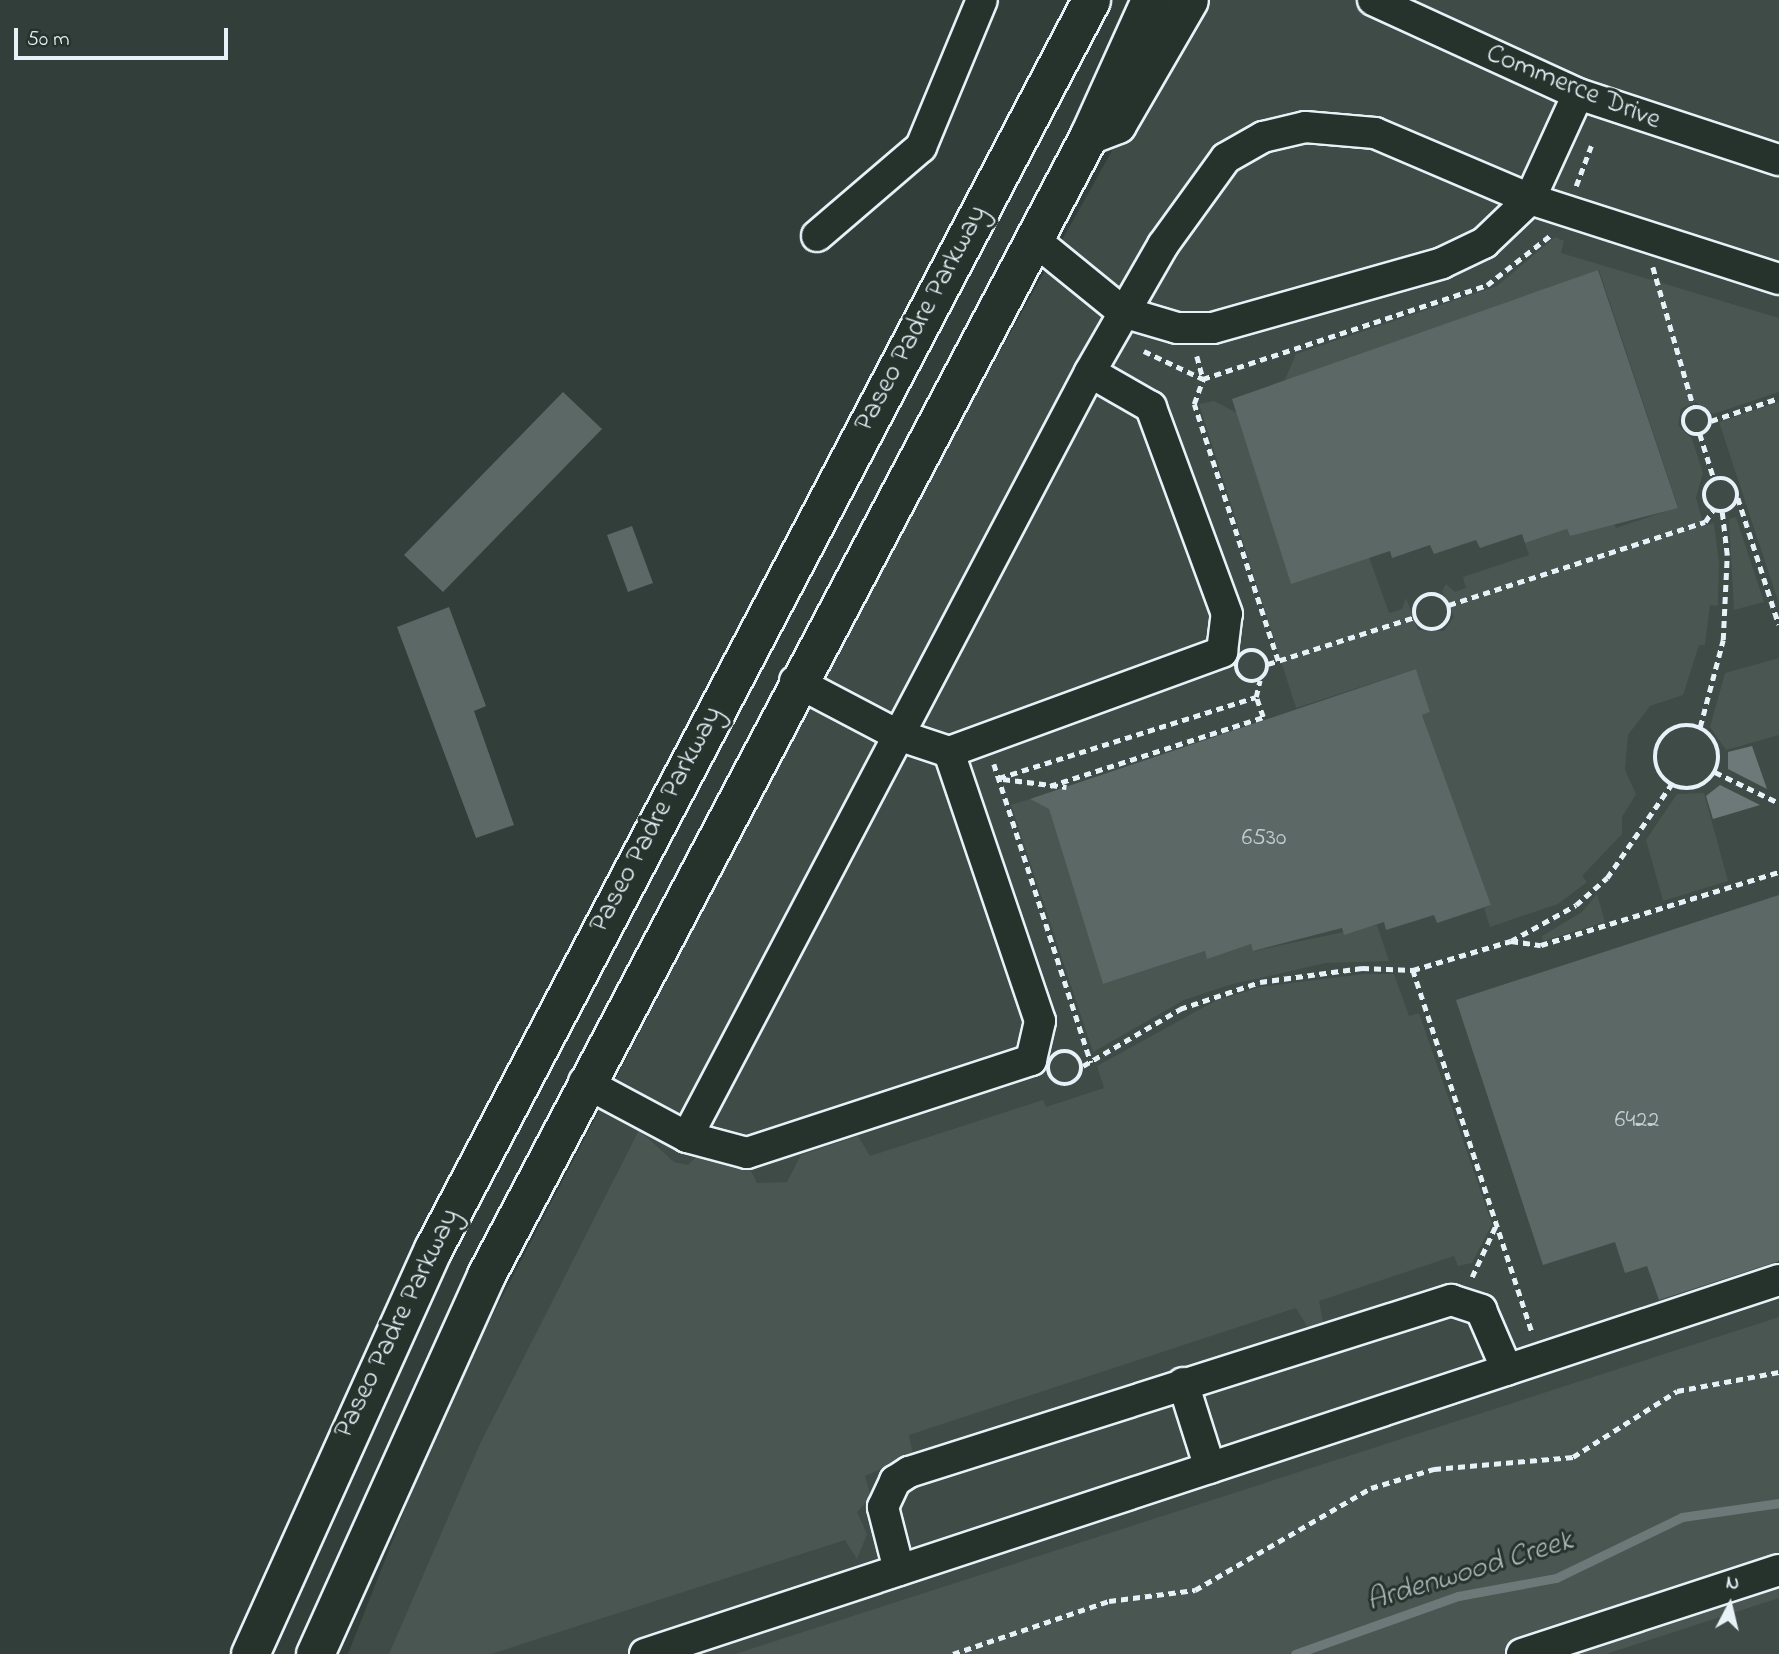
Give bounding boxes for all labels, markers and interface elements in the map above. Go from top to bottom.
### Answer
scale bar [18,14,231,58]
text: 50 m [27,25,70,55]
street label: Commerce Drive [1481,38,1665,138]
street label: Paseo Padre Parkway [848,200,996,438]
street label: Paseo Padre Parkway [583,701,731,939]
house number: 6530 [1242,825,1286,853]
house number: 6422 [1615,1107,1659,1135]
street label: Paseo Padre Parkway [328,1204,468,1444]
water label: Ardenwood Creek [1363,1524,1577,1620]
text: N [1725,1569,1741,1598]
north arrow [1695,1570,1765,1640]

